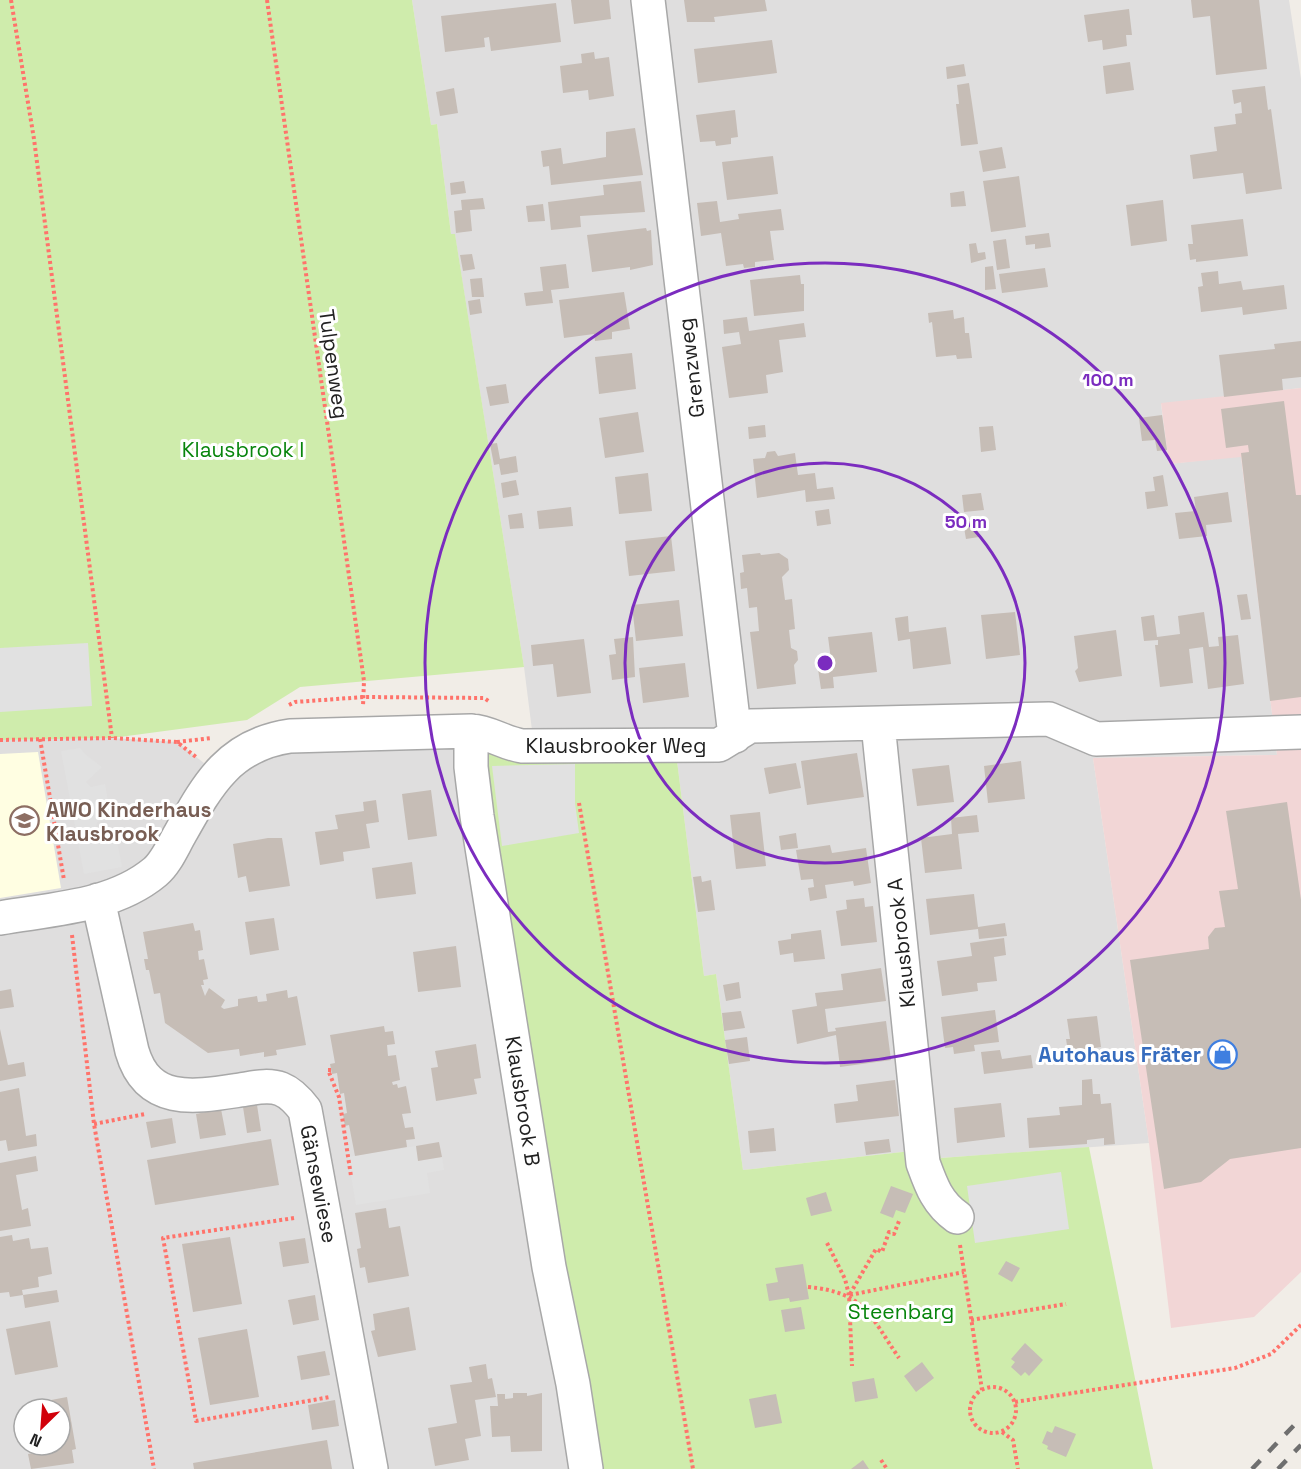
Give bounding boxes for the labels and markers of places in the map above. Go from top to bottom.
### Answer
centre of rings [815,653,835,673]
place label: AWO Kinderhaus Klausbrook [46,796,211,847]
school or university icon: AWO Kinderhaus Klausbrook [9,805,41,837]
shop icon: Autohaus Fräter [1206,1038,1238,1070]
place label: Autohaus Fräter [1038,1041,1201,1068]

